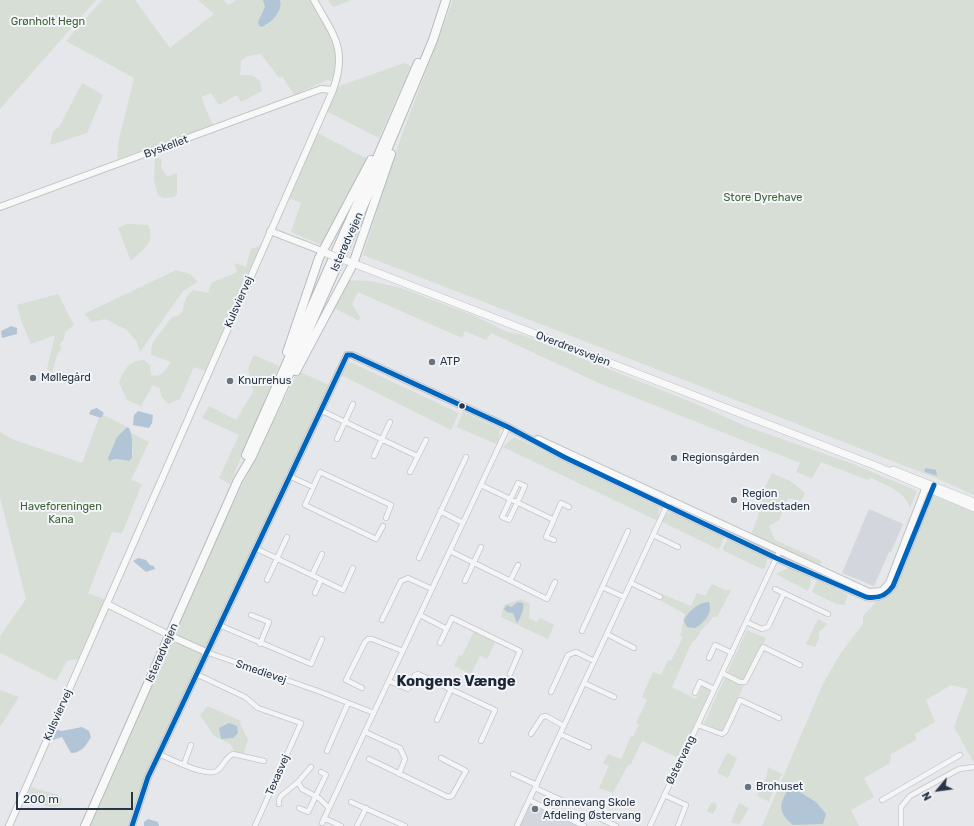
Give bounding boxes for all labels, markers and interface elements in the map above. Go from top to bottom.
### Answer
park label: Grønholt Hegn [11,15,85,29]
street label: Byskellet [142,133,190,161]
park label: Store Dyrehave [724,191,802,205]
street label: Isterødvejen [328,210,366,274]
street label: Kulsviervej [222,274,256,330]
street label: Overdrevsvejen [534,329,612,369]
place label: ATP [440,355,460,369]
marker: ATP [427,357,437,367]
place label: Møllegård [41,371,91,385]
marker: Møllegård [28,373,38,383]
place label: Knurrehus [238,374,291,388]
marker: Knurrehus [225,376,235,386]
unlabelled marker [457,401,467,411]
place label: Regionsgården [682,451,759,465]
marker: Regionsgården [669,453,679,463]
place label: Region Hovedstaden [742,487,810,513]
marker: Region Hovedstaden [729,495,739,505]
park label: Haveforeningen Kana [20,500,102,526]
street label: Isterødvejen [143,621,181,685]
street label: Smedievej [234,657,288,687]
district label: Kongens Vænge [396,673,516,691]
street label: Kulsviervej [41,687,75,743]
street label: Østervang [663,733,699,787]
street label: Texasvej [263,752,293,798]
north arrow [918,770,958,810]
place label: Brohuset [756,780,803,794]
marker: Brohuset [743,782,753,792]
scale bar [18,784,135,810]
text: N [919,789,935,803]
text: 200 m [23,792,59,806]
place label: Grønnevang Skole Afdeling Østervang [543,796,641,822]
marker: Grønnevang Skole Afdeling Østervang [530,804,540,814]

